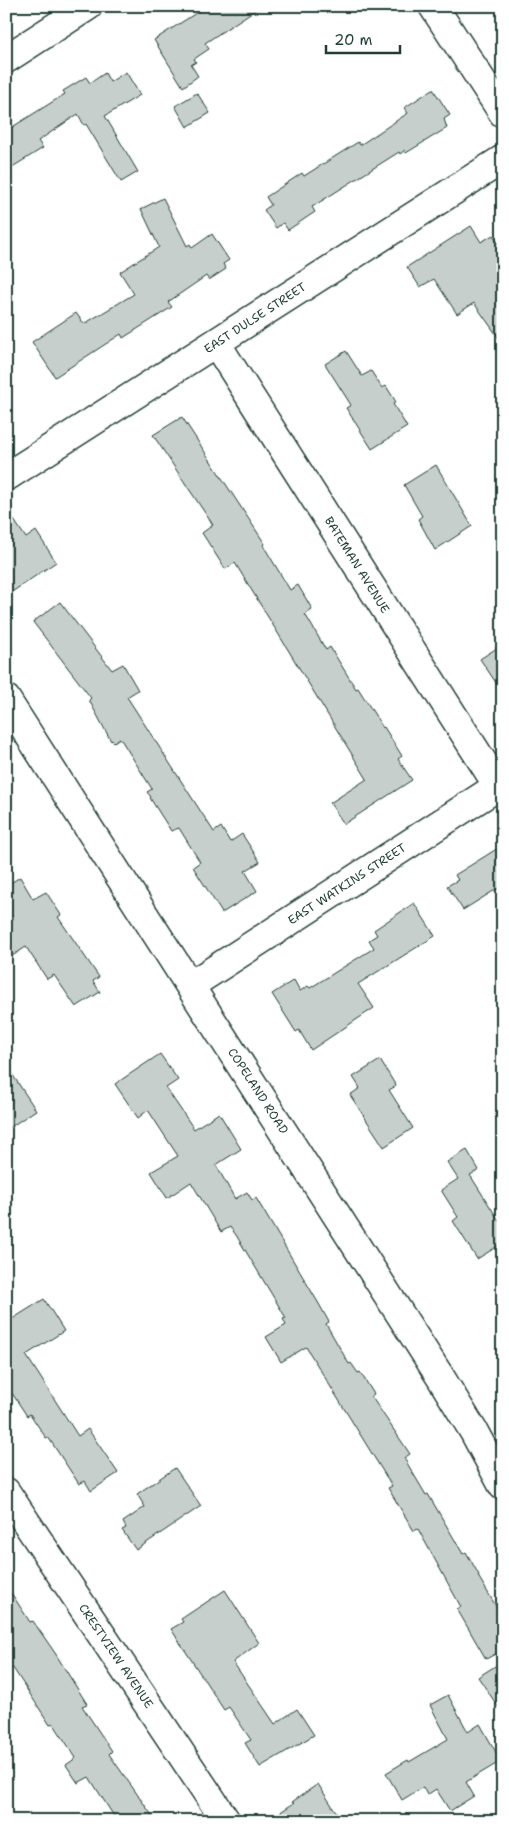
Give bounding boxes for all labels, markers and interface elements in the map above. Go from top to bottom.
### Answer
scale bar [326,22,400,54]
text: 20 m [334,30,373,50]
street label: EAST DULSE STREET [201,279,310,357]
street label: BATEMAN AVENUE [321,514,393,616]
street label: EAST WATKINS STREET [285,839,410,928]
street label: COPELAND ROAD [224,1045,292,1137]
street label: CRESTVIEW AVENUE [75,1601,157,1711]

